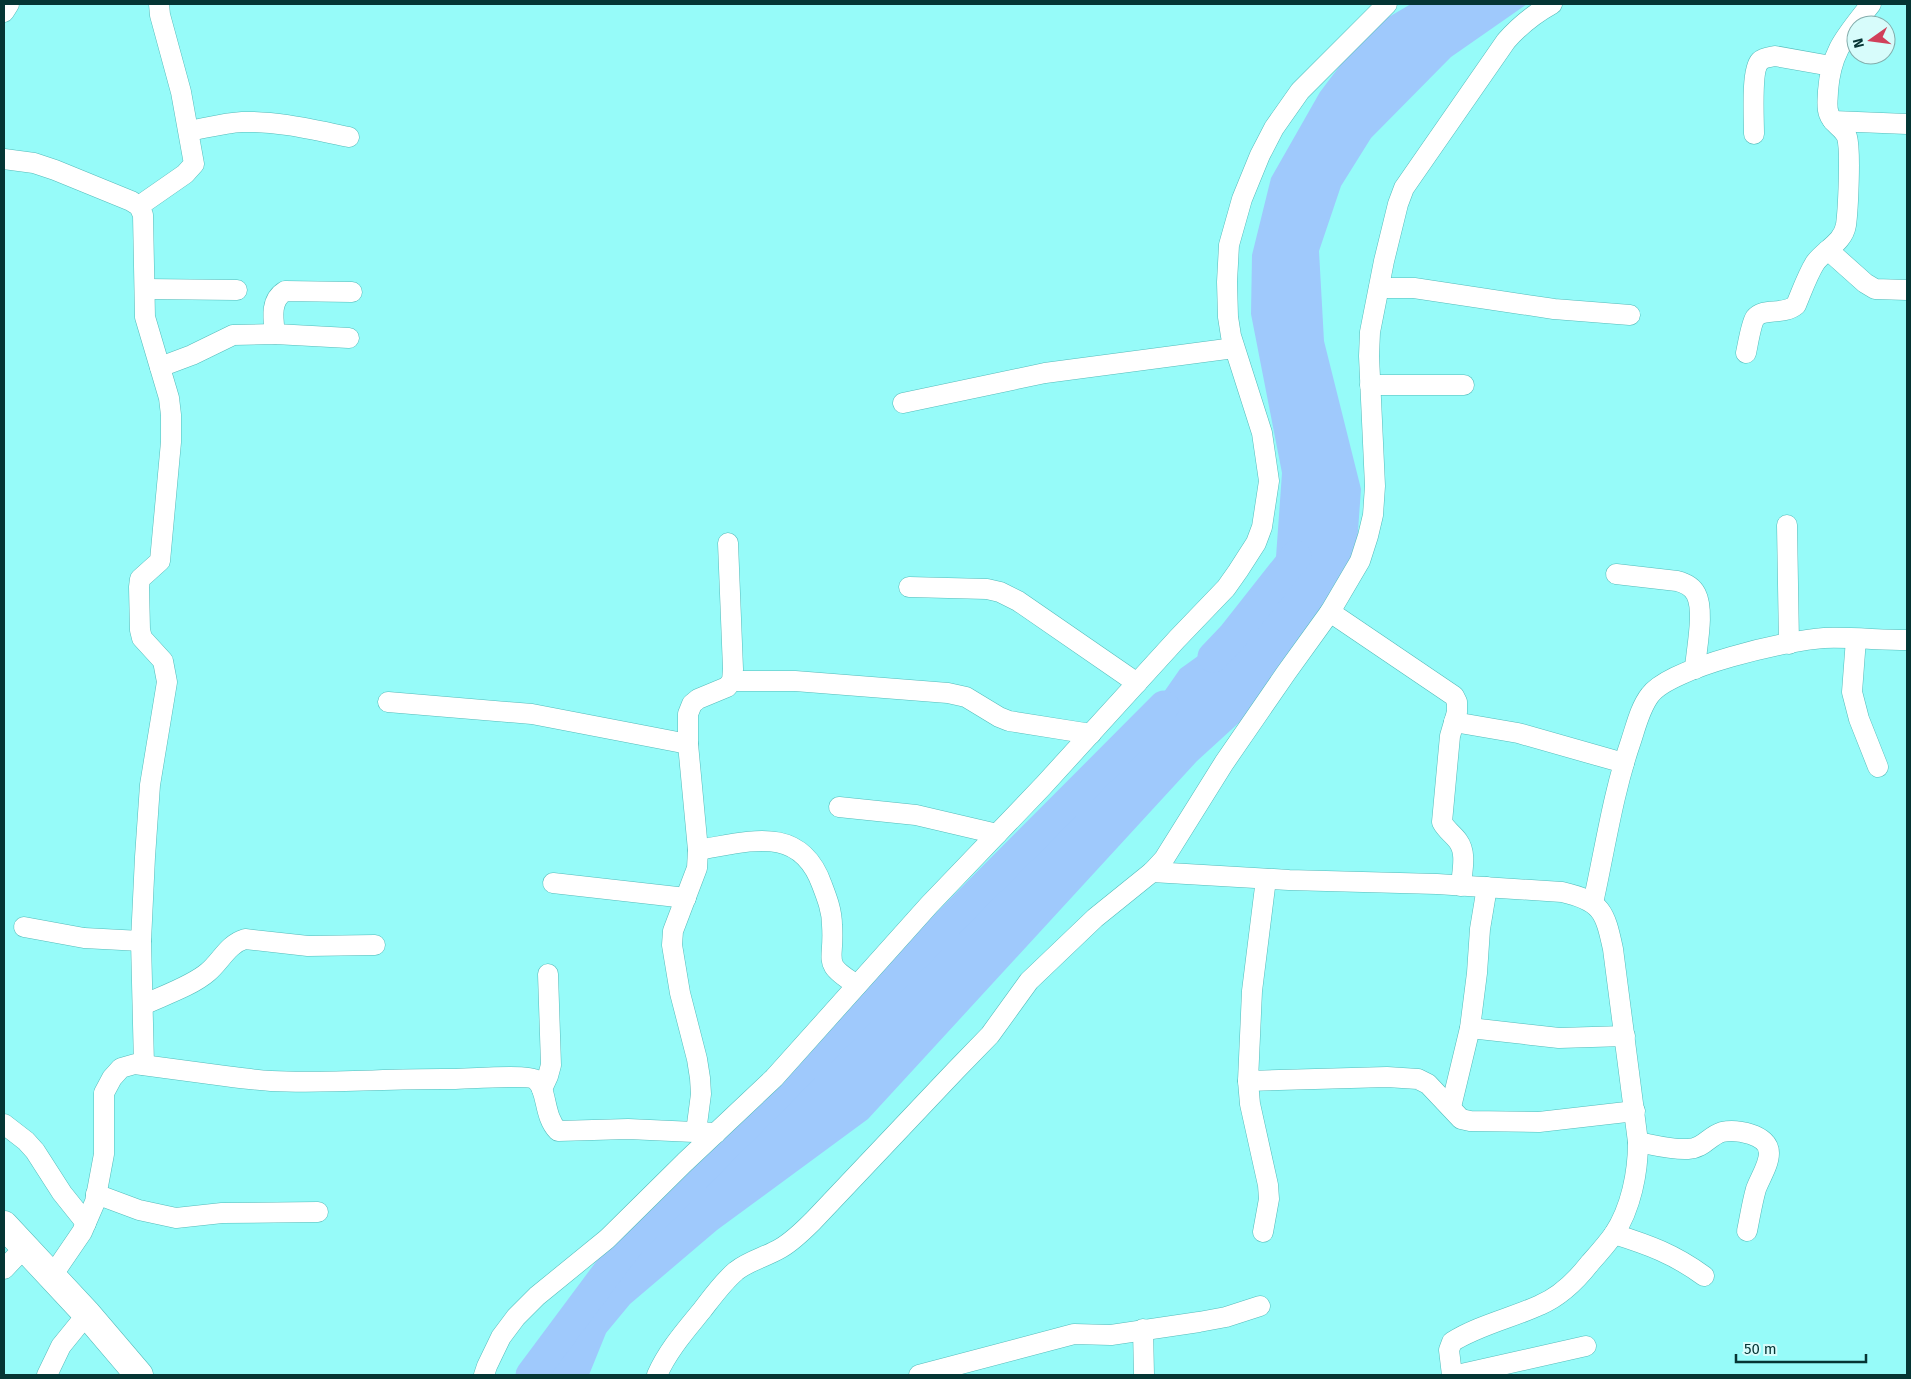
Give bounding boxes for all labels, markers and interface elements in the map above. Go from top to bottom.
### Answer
north arrow [1846,15,1896,65]
text: N [1849,36,1868,50]
scale bar [1736,1332,1866,1364]
text: 50 m [1744,1340,1777,1358]

